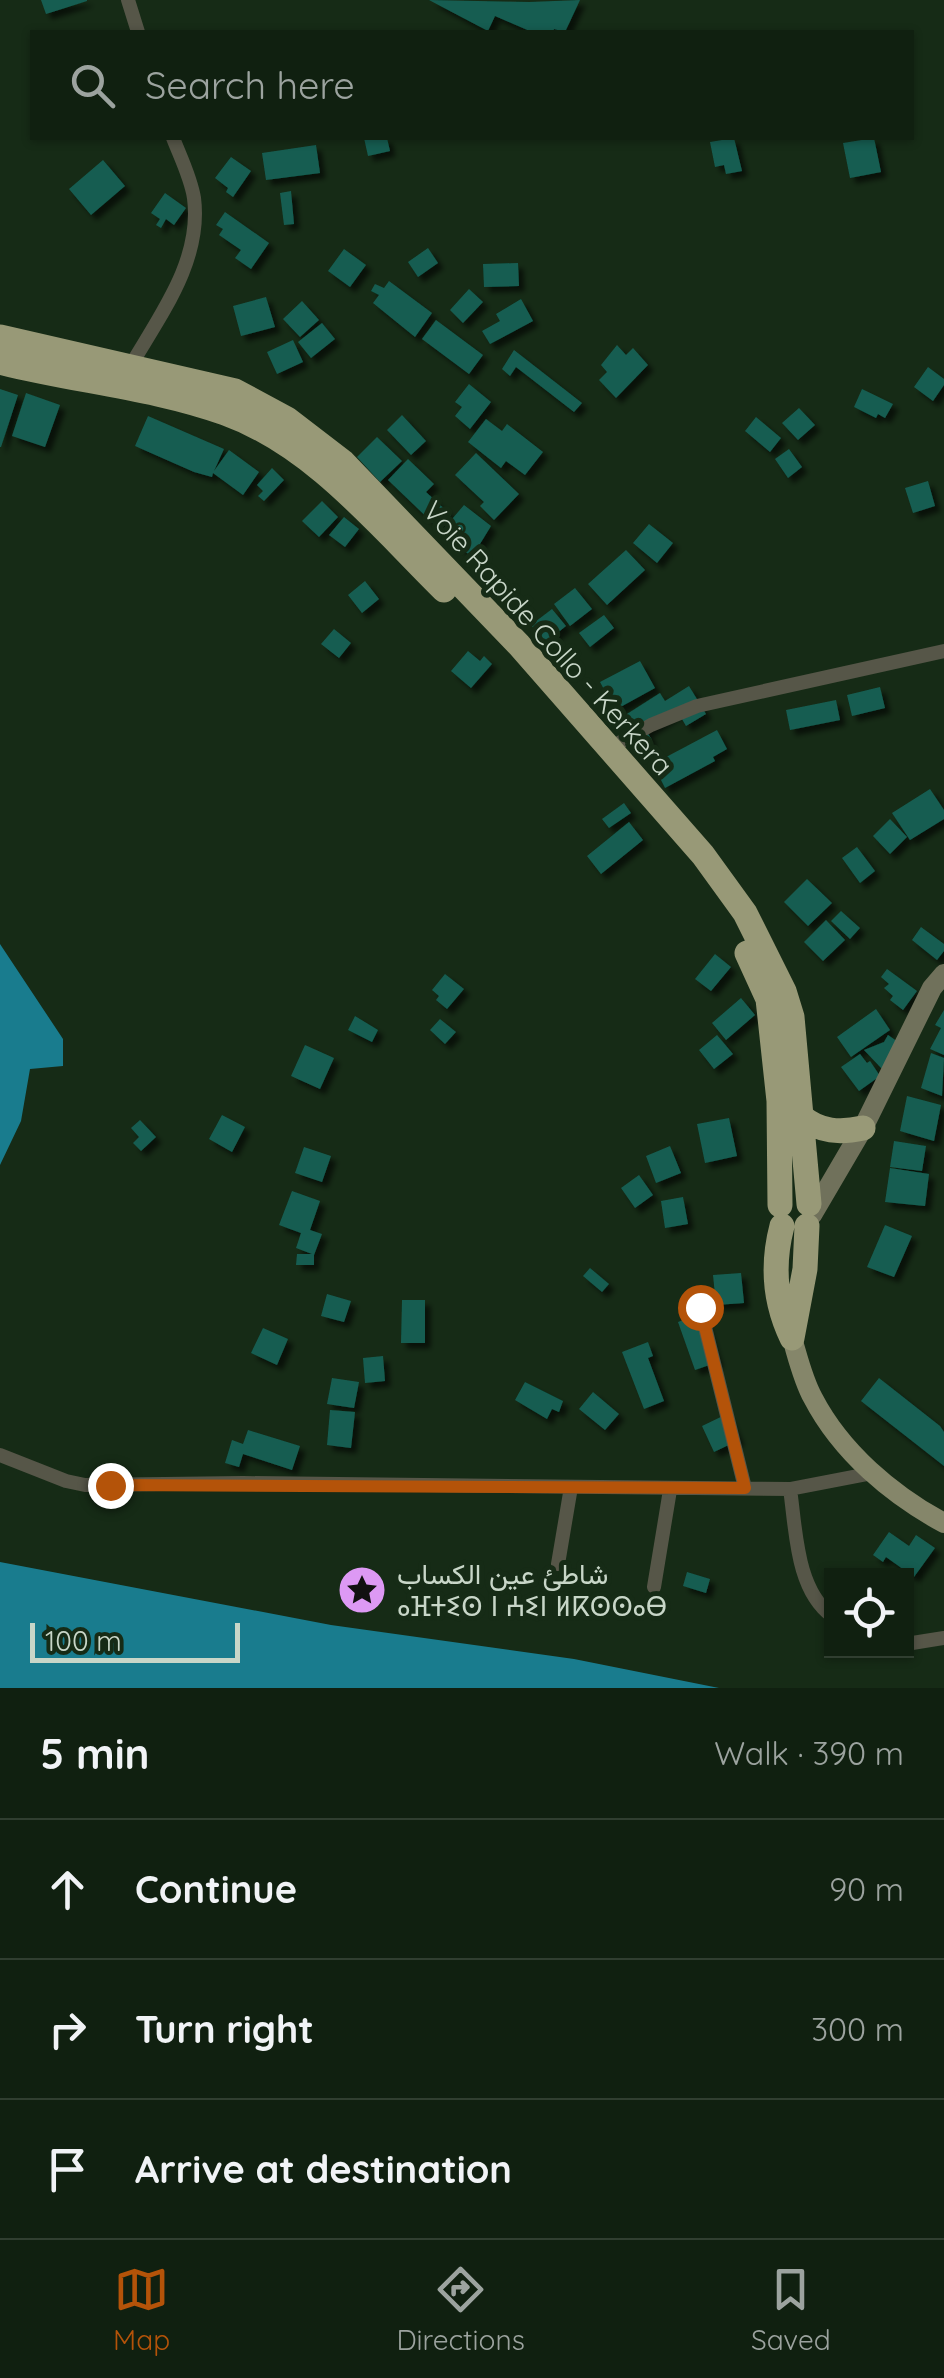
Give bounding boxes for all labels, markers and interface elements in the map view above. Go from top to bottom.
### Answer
search box [30,30,914,140]
icon: search [65,58,120,113]
text: Search here [145,61,355,109]
street label: Voie Rapide Collo - Kerkera [416,493,681,782]
route start [678,1285,724,1331]
route end [88,1463,134,1509]
place label: شاطئ عين الكساب ⴰⴼⵜⵉⵙ ⵏ ⵄⵉⵏ ⵍⴽⵙⵙⴰⴱ [397,1556,667,1623]
place icon: شاطئ عين الكساب ⴰⴼⵜⵉⵙ ⵏ ⵄⵉⵏ ⵍⴽⵙⵙⴰⴱ [336,1564,388,1616]
map controls [824,1568,914,1658]
button: locate [824,1568,914,1658]
scale bar [30,1618,240,1662]
text: 100 m [45,1623,122,1658]
text: 5 min [40,1727,150,1780]
text: Walk · 390 m [714,1733,904,1773]
icon: ahead [40,1862,95,1917]
text: Continue [135,1865,297,1913]
text: 90 m [829,1869,904,1909]
icon: right [40,2002,95,2057]
text: Turn right [135,2005,314,2053]
text: 300 m [811,2009,904,2049]
icon: arrive [40,2142,95,2197]
text: Arrive at destination [135,2145,512,2193]
tab: Map [113,2262,170,2357]
tab: Directions [396,2262,525,2357]
tab: Saved [751,2262,831,2357]

